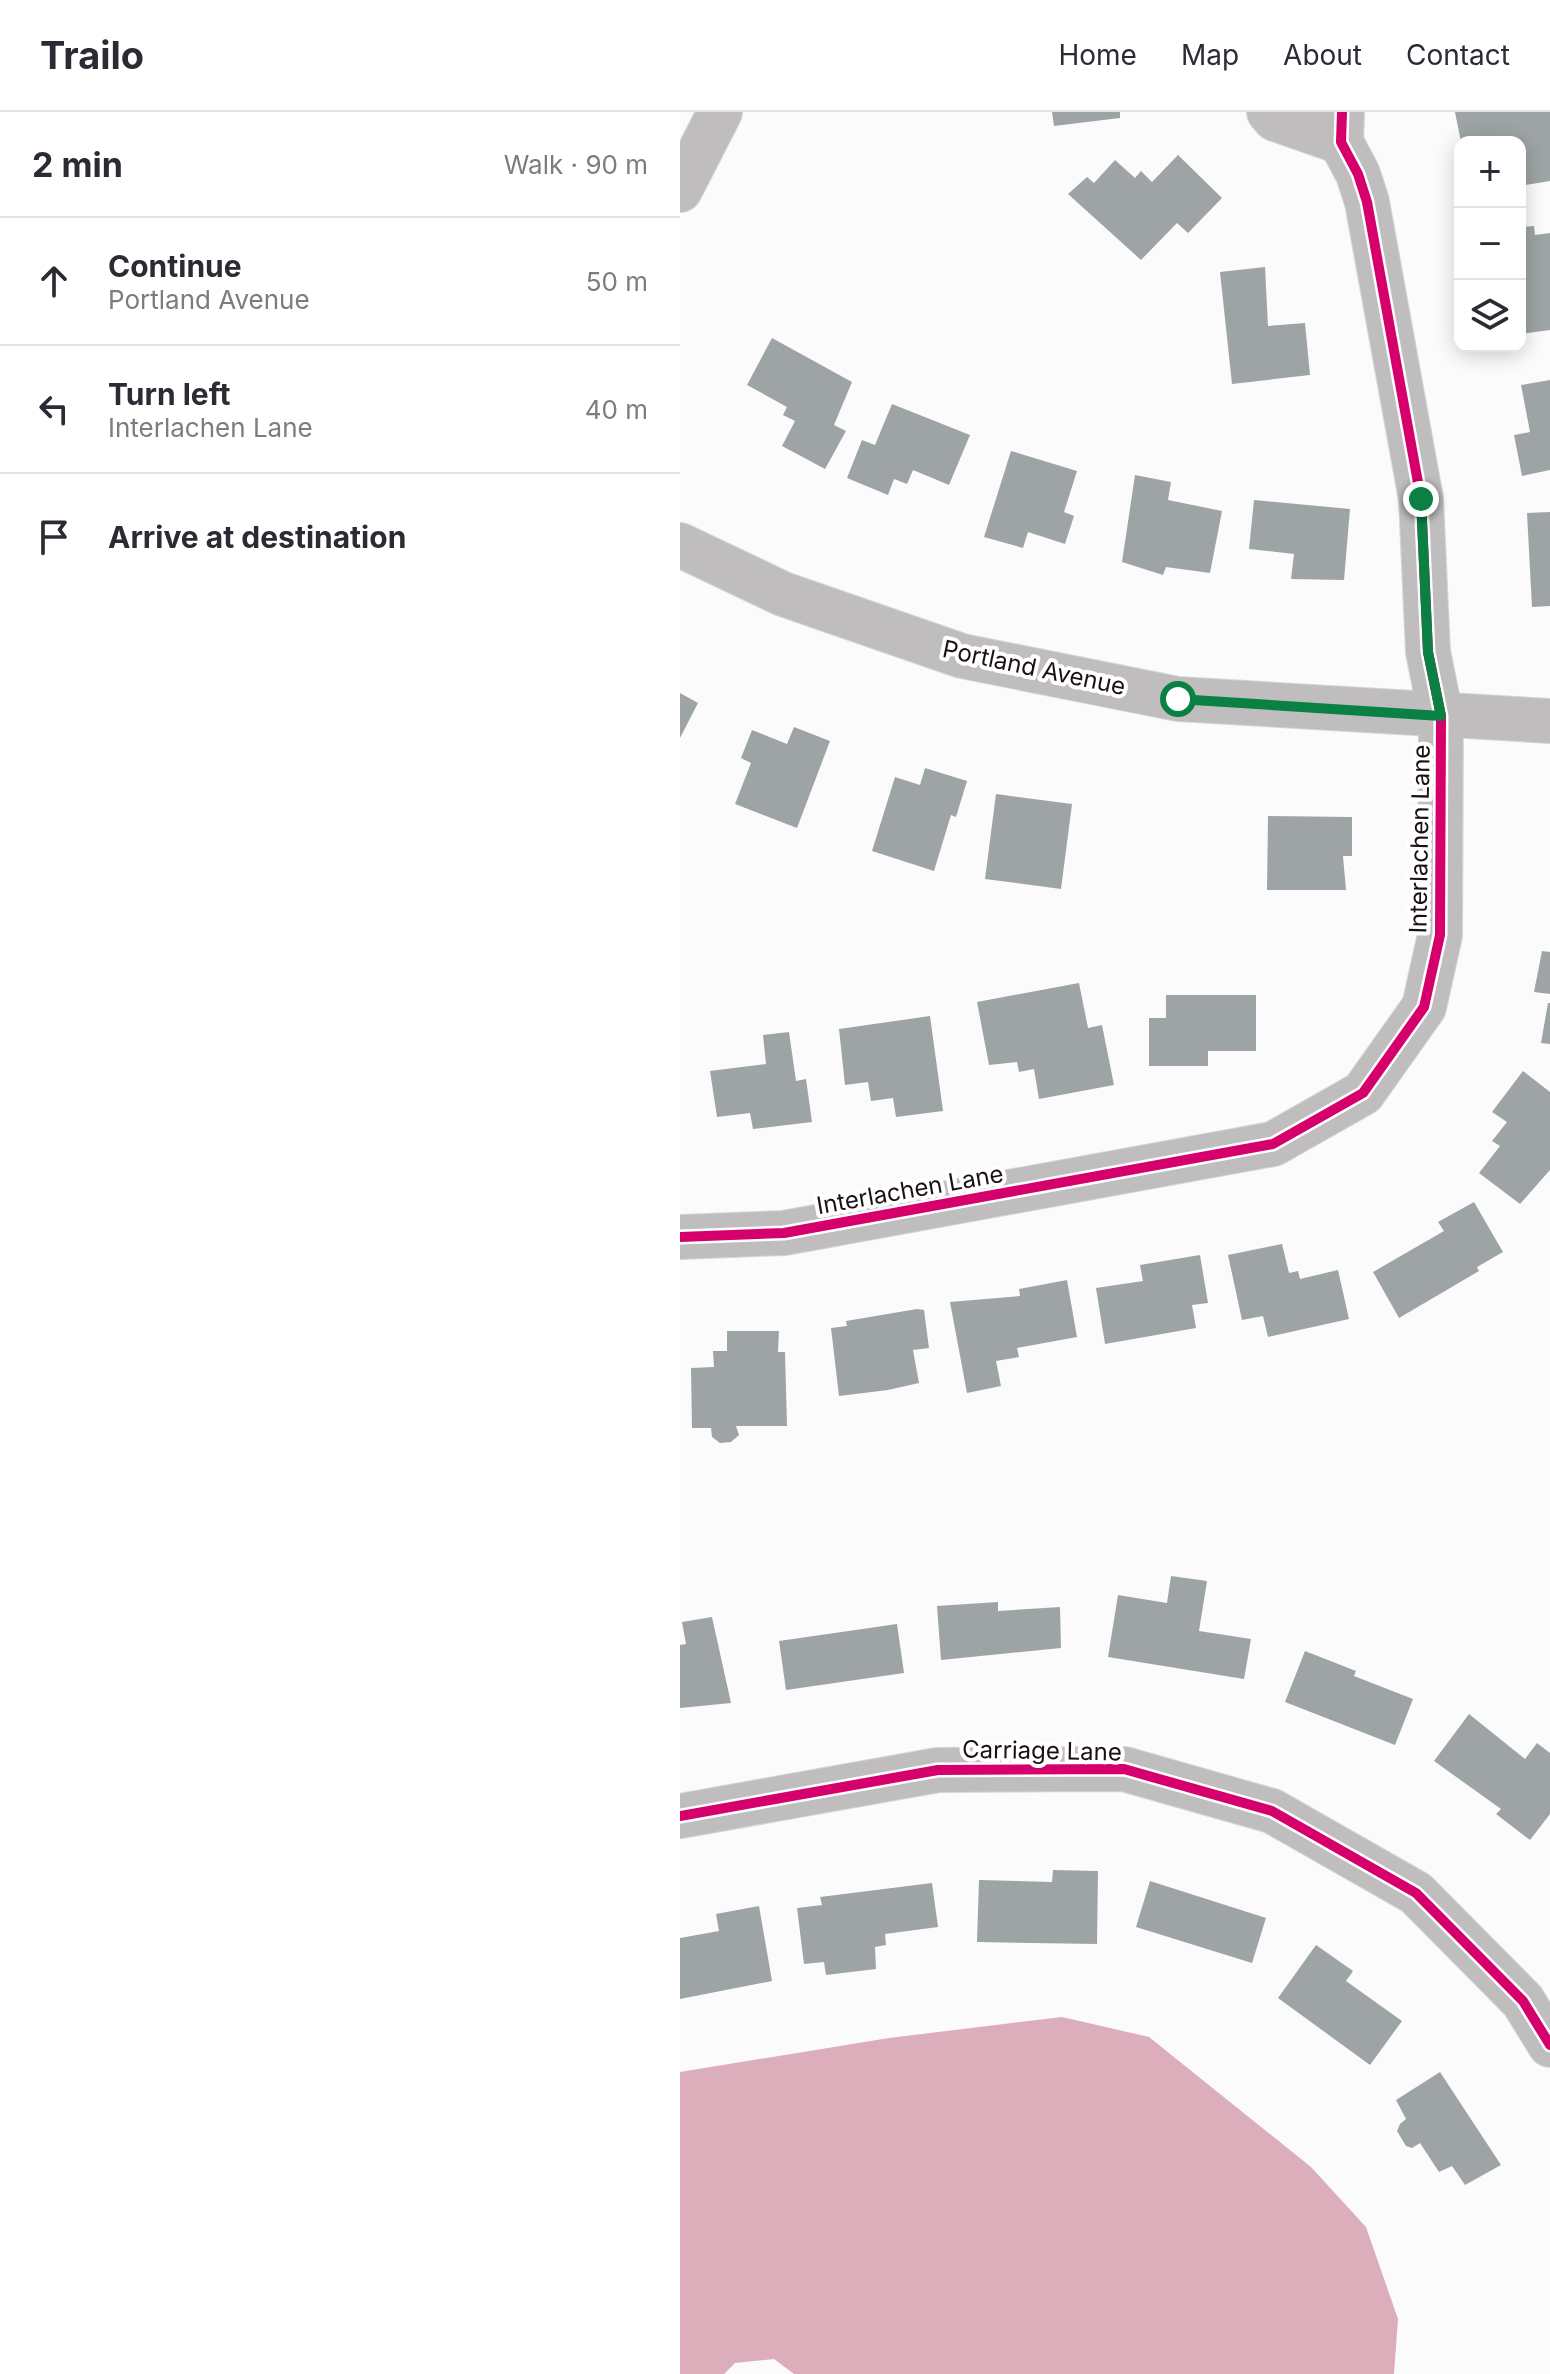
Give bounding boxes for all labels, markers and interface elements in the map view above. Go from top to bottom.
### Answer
text: Trailo [40,32,144,78]
text: Home [1058,38,1137,72]
text: Map [1181,38,1239,72]
text: About [1283,38,1362,72]
text: Contact [1406,38,1510,72]
map controls [1454,136,1526,352]
button: + [1454,136,1526,208]
text: 2 min [32,144,123,185]
text: Walk · 90 m [504,149,648,180]
button: − [1454,208,1526,280]
text: Continue [108,248,242,284]
icon: ahead [32,259,76,303]
text: 50 m [586,266,648,297]
button: layers [1454,280,1526,352]
text: Portland Avenue [108,284,310,315]
text: Turn left [108,376,230,412]
icon: left [32,387,76,431]
text: 40 m [585,394,648,425]
text: Interlachen Lane [108,412,313,443]
route end [1403,481,1439,517]
icon: arrive [32,515,76,559]
text: Arrive at destination [108,519,406,555]
street label: Portland Avenue [940,634,1128,701]
route start [1160,681,1196,717]
street label: Interlachen Lane [1403,744,1436,934]
street label: Interlachen Lane [814,1159,1005,1220]
street label: Carriage Lane [962,1735,1122,1766]

